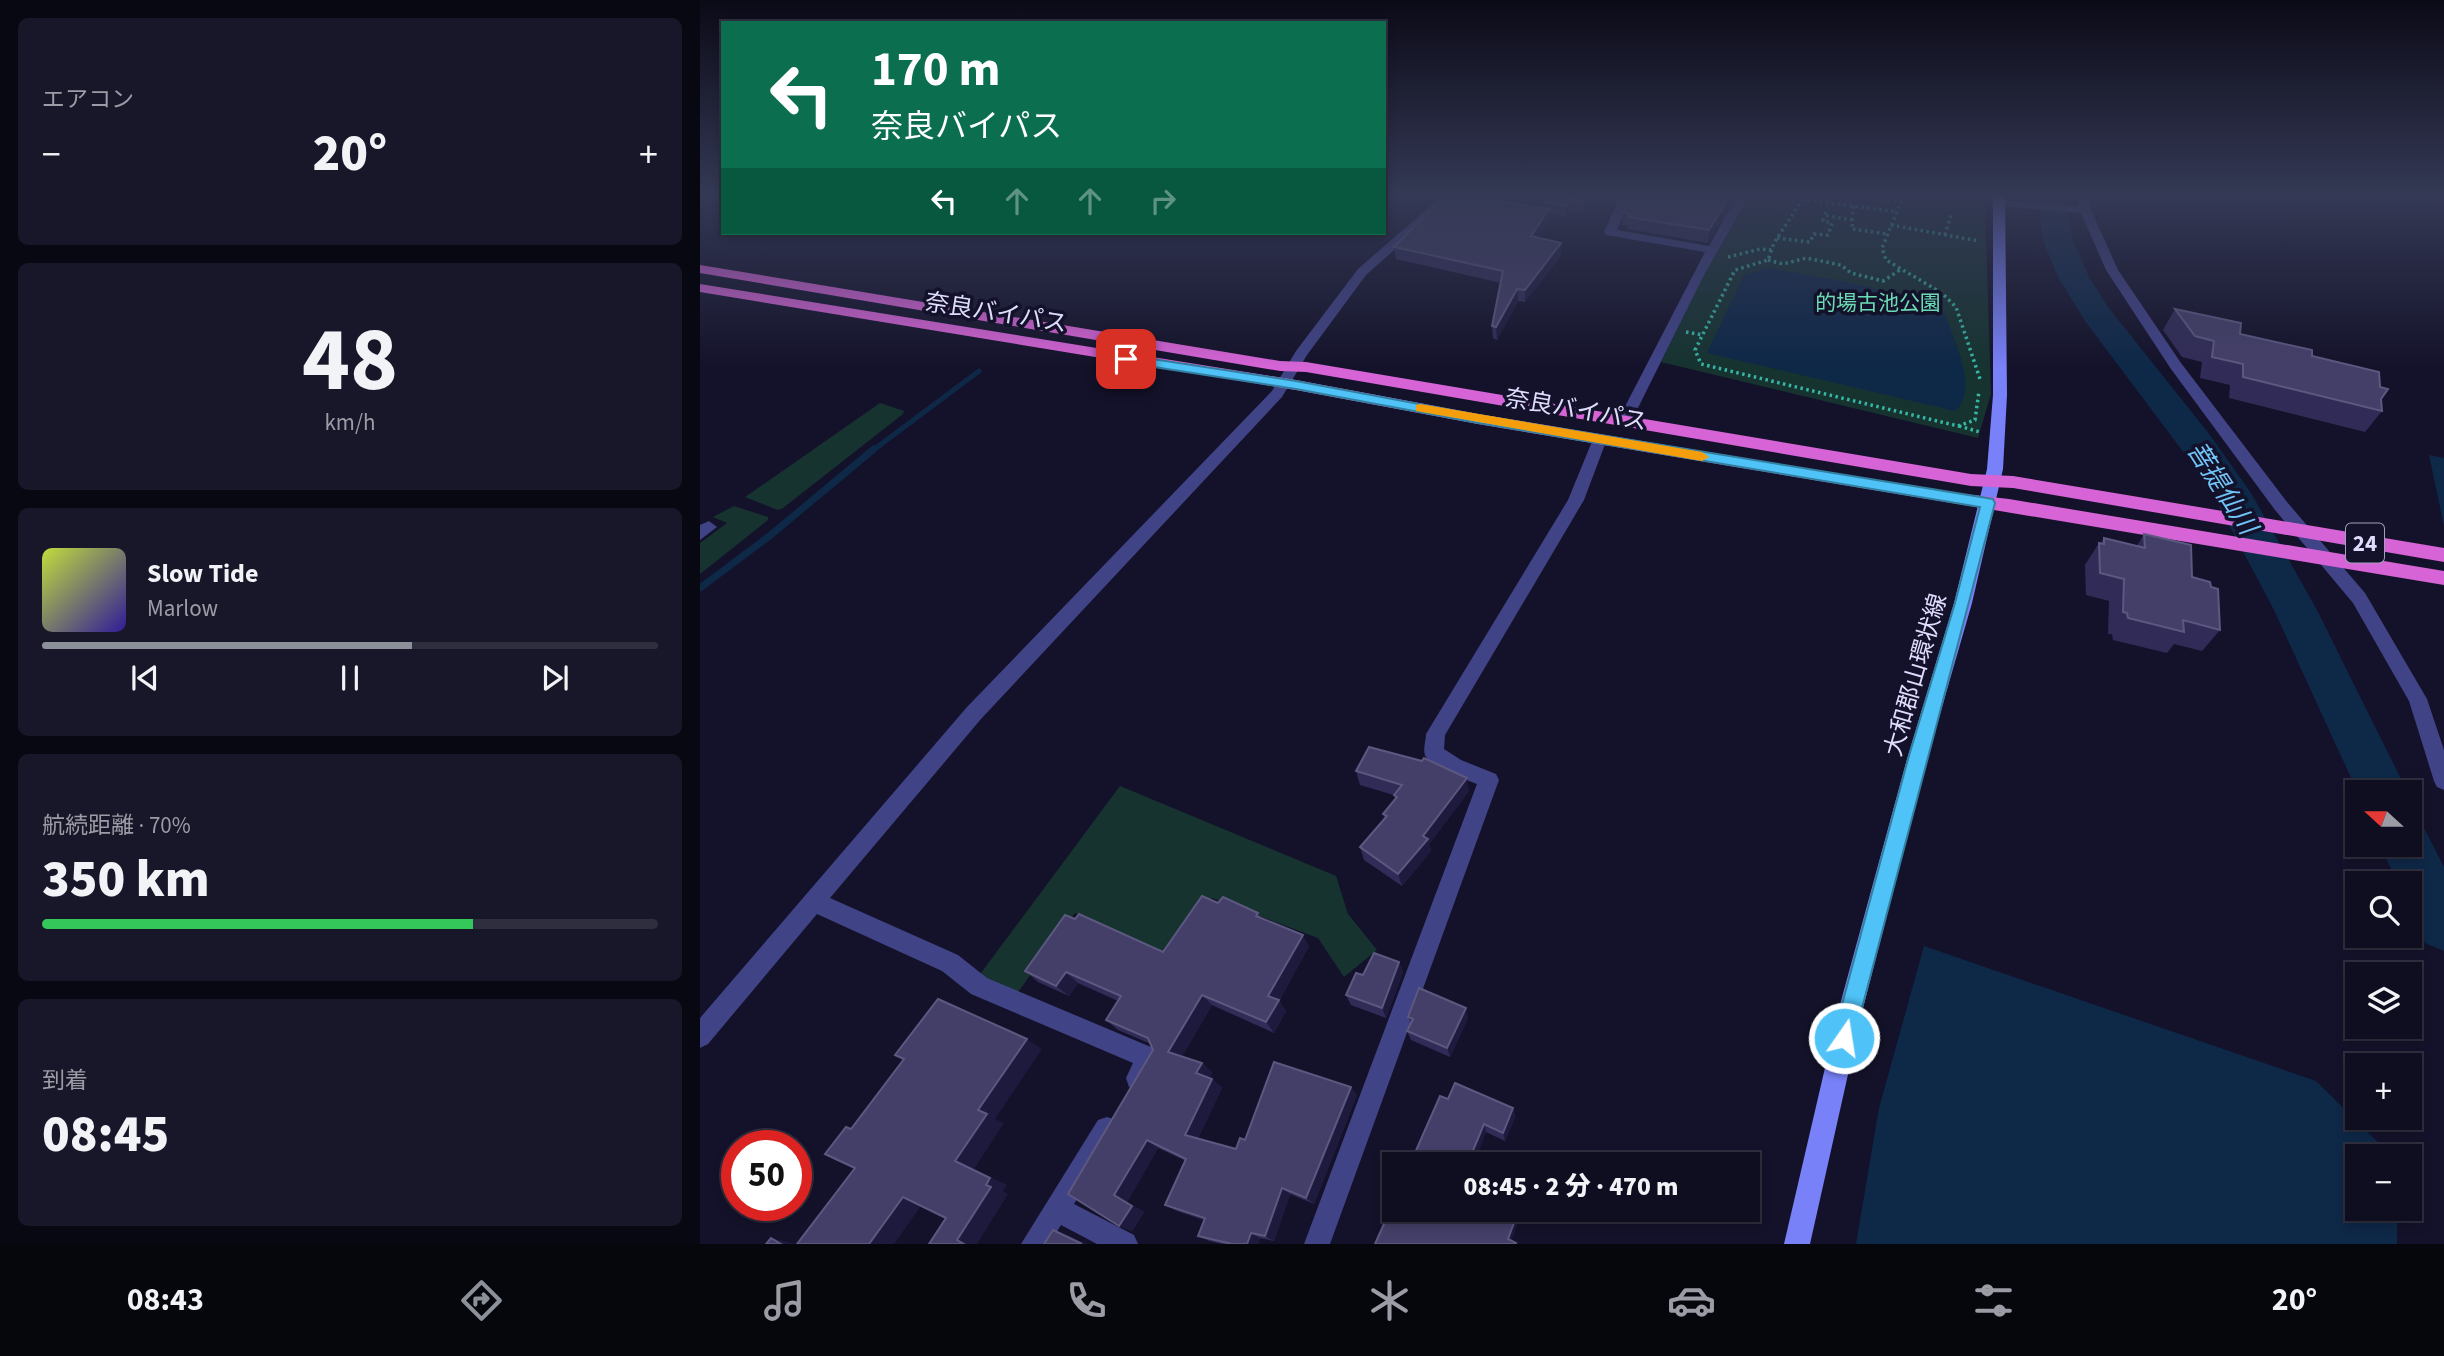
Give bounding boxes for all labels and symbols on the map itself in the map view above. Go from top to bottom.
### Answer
street label: 奈良バイパス [922,284,1070,342]
park label: 的場古池公園 [1815,288,1941,318]
pin [1096,329,1156,389]
street label: 奈良バイパス [1502,380,1650,440]
water label: 菩提仙川 [2178,434,2267,544]
road number: 24 [2346,524,2384,562]
street label: 大和郡山環状線 [1876,589,1956,761]
north arrow [2345,780,2422,858]
position arrow [1807,1001,1881,1075]
speed limit sign: 50 [721,1130,812,1221]

